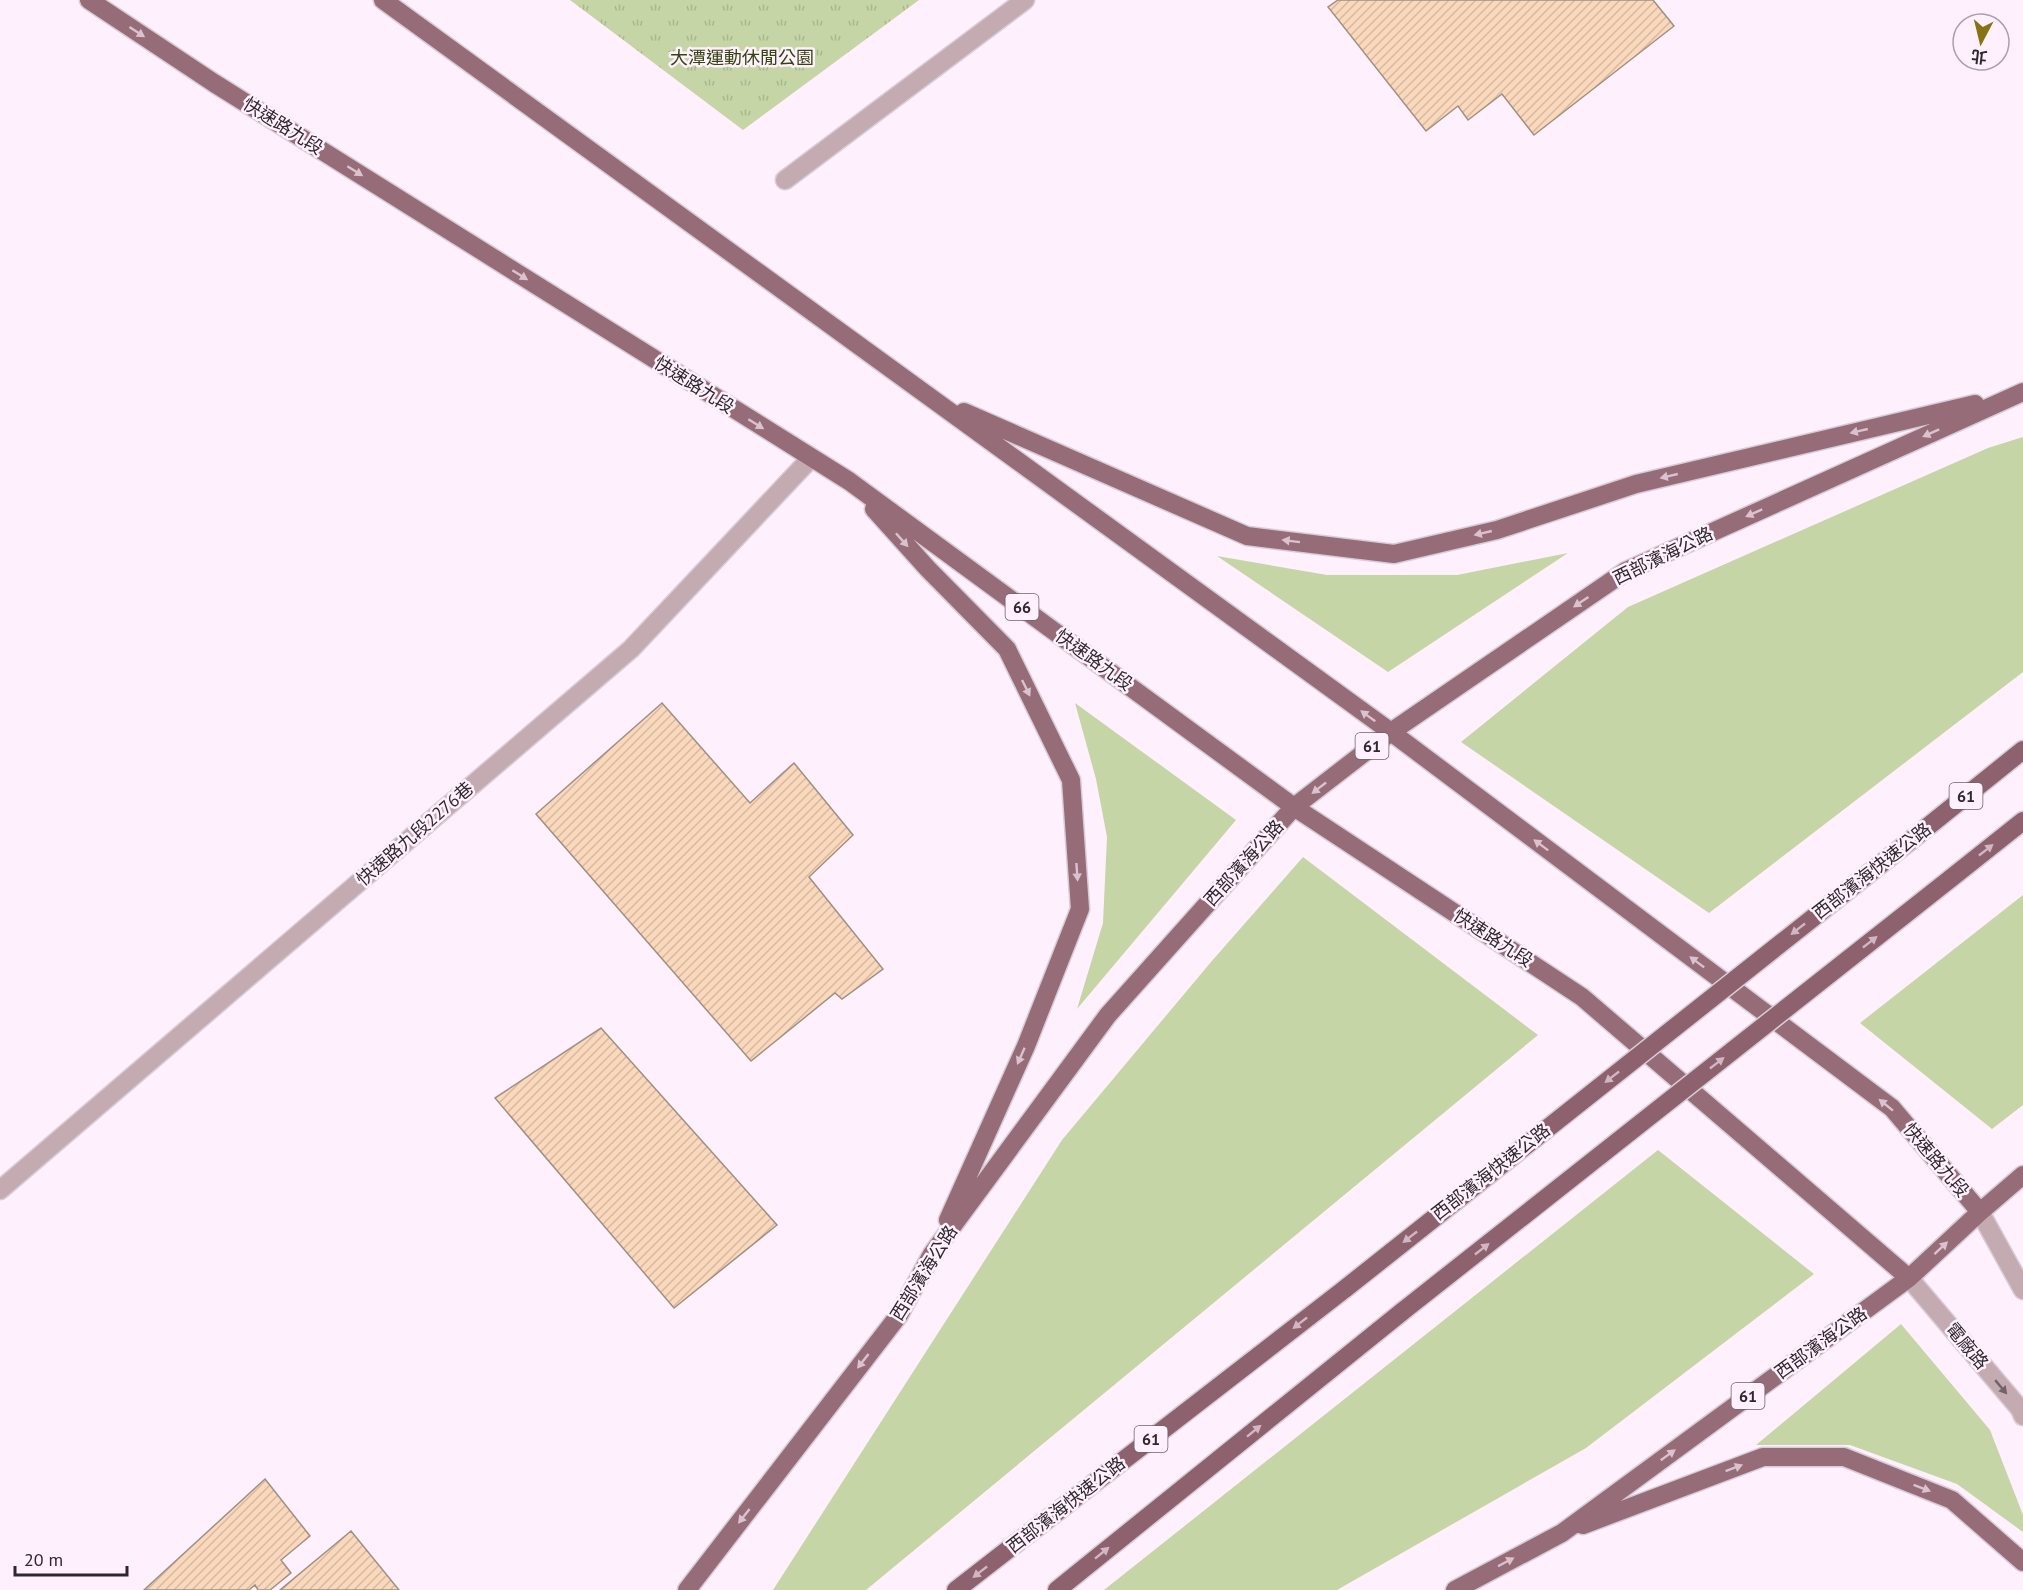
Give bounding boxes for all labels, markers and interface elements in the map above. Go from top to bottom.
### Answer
north arrow [1951,12,2011,72]
one-way arrow [129,26,145,38]
park label: 大潭運動休閒公園 [670,46,814,69]
text: 北 [1970,46,1988,68]
street label: 快速路九段 [239,92,328,159]
one-way arrow [347,166,363,177]
one-way arrow [512,270,528,281]
street label: 快速路九段 [650,351,739,418]
one-way arrow [748,418,764,429]
one-way arrow [1850,427,1868,437]
one-way arrow [1923,428,1940,437]
one-way arrow [1660,472,1678,482]
one-way arrow [1744,508,1762,518]
street label: 西部濱海公路 [1609,522,1716,590]
one-way arrow [1473,529,1492,539]
one-way arrow [895,532,908,547]
one-way arrow [1281,537,1300,546]
road number: 66 [1006,594,1038,620]
one-way arrow [1573,596,1589,608]
street label: 快速路九段 [1051,624,1137,695]
one-way arrow [1021,680,1031,697]
one-way arrow [1361,710,1376,722]
road number: 61 [1356,733,1388,759]
street label: 快速路九段2276巷 [352,777,478,891]
one-way arrow [1311,781,1327,794]
road number: 61 [1950,783,1982,809]
street label: 西部濱海公路 [1199,815,1288,910]
street label: 西部濱海快速公路 [1808,817,1936,924]
one-way arrow [1534,839,1550,851]
one-way arrow [1979,844,1994,857]
one-way arrow [1073,863,1082,882]
street label: 快速路九段 [1449,903,1537,972]
one-way arrow [1790,923,1806,936]
one-way arrow [1862,935,1878,948]
one-way arrow [1689,956,1705,968]
one-way arrow [1016,1047,1025,1065]
one-way arrow [1709,1056,1725,1069]
one-way arrow [1604,1070,1620,1083]
one-way arrow [1878,1098,1894,1111]
street label: 西部濱海快速公路 [1427,1118,1555,1225]
street label: 快速路九段 [1899,1118,1974,1202]
street label: 西部濱海公路 [885,1221,962,1325]
one-way arrow [1402,1230,1418,1243]
one-way arrow [1933,1241,1948,1255]
one-way arrow [1474,1242,1490,1255]
street label: 西部濱海公路 [1770,1302,1871,1384]
one-way arrow [1292,1317,1307,1329]
street label: 電廠路 [1941,1318,1994,1374]
one-way arrow [858,1354,870,1369]
one-way arrow [1994,1379,2007,1394]
road number: 61 [1732,1383,1764,1409]
one-way arrow [1246,1424,1262,1437]
road number: 61 [1134,1426,1168,1452]
one-way arrow [1661,1449,1676,1461]
street label: 西部濱海快速公路 [1002,1451,1130,1558]
one-way arrow [1726,1462,1744,1472]
one-way arrow [1913,1484,1931,1493]
one-way arrow [738,1507,750,1523]
scale bar [15,1539,128,1577]
text: 20 m [24,1548,63,1571]
one-way arrow [1095,1548,1110,1560]
one-way arrow [1498,1557,1515,1567]
one-way arrow [972,1565,987,1577]

